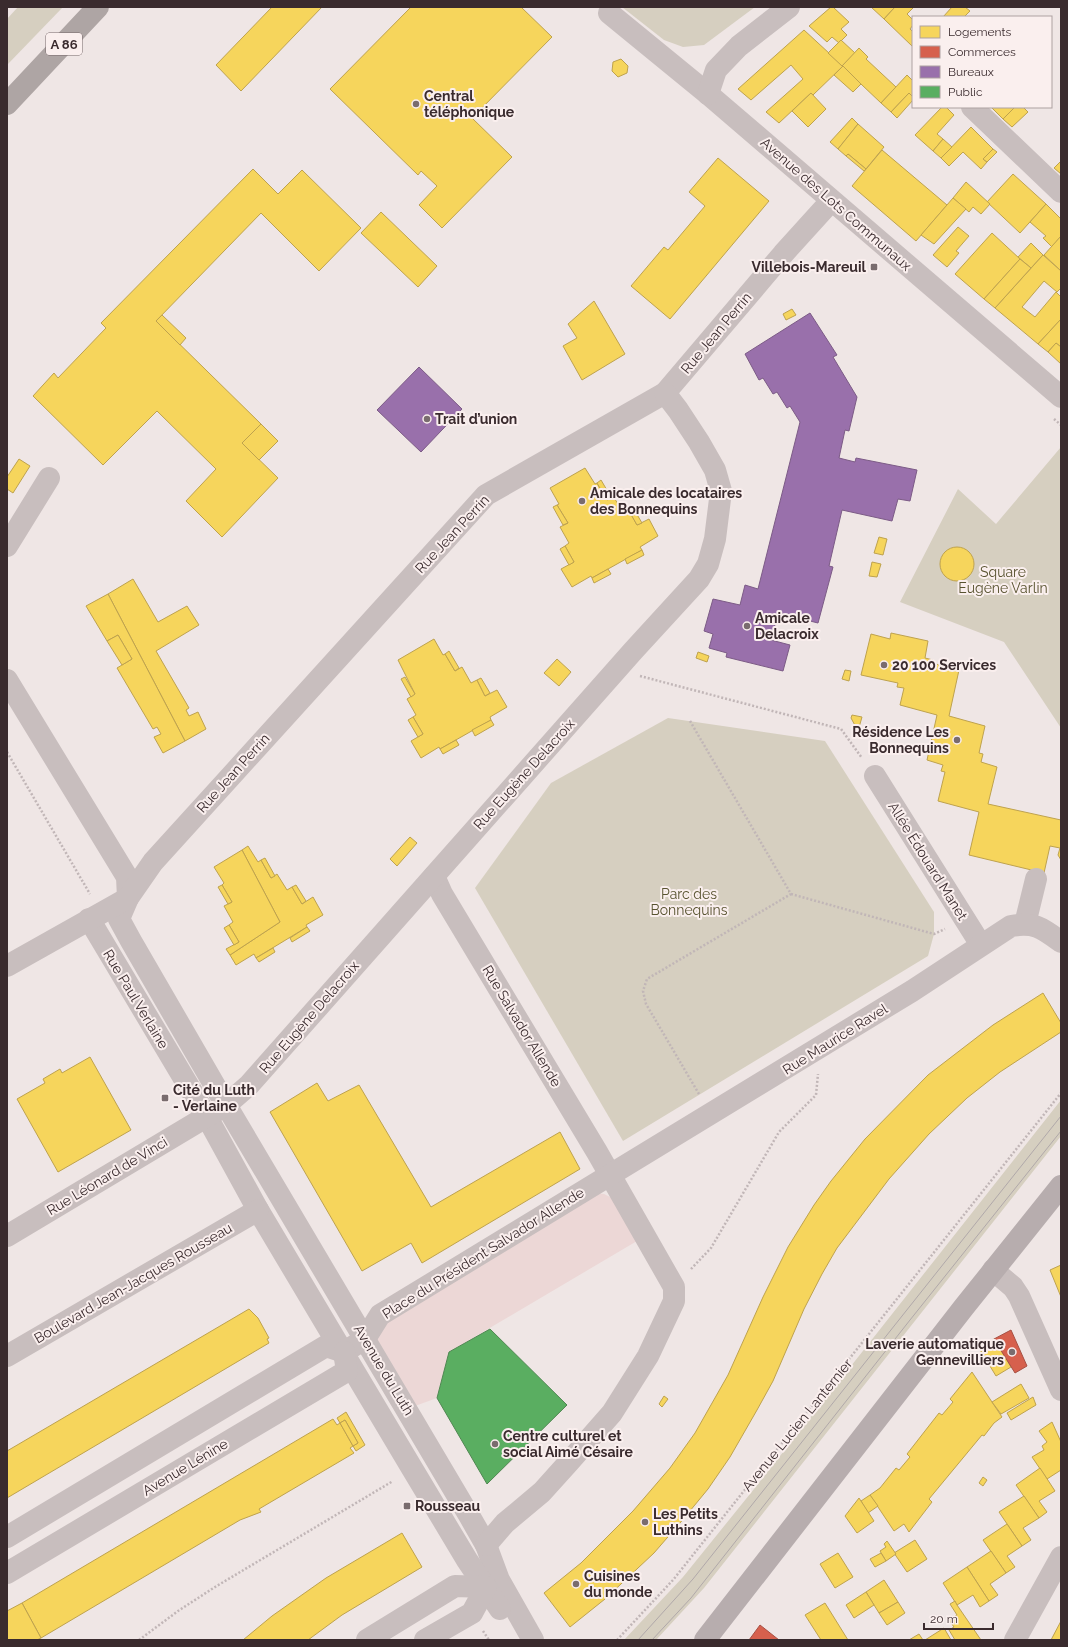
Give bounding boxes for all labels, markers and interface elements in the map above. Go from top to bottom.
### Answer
legend [912,16,1052,108]
text: Logements [948,25,1011,39]
road number: A 86 [46,33,82,55]
text: Commerces [948,45,1016,59]
text: Bureaux [948,65,994,79]
text: Public [948,85,983,99]
place label: Central téléphonique [424,88,515,120]
marker: Central téléphonique [411,99,421,109]
street label: Avenue des Lots Communaux [757,134,915,274]
place label: Villebois-Mareuil [752,259,867,275]
marker: Villebois-Mareuil [869,262,879,272]
street label: Rue Jean Perrin [677,289,755,377]
place label: Trait d’union [435,411,517,427]
marker: Trait d’union [422,414,432,424]
place label: Amicale des locataires des Bonnequins [590,485,742,517]
street label: Rue Jean Perrin [412,492,492,576]
marker: Amicale des locataires des Bonnequins [577,496,587,506]
park label: Square Eugène Varlin [958,564,1048,596]
place label: Amicale Delacroix [755,610,819,642]
marker: Amicale Delacroix [742,621,752,631]
place label: 20 100 Services [892,657,996,673]
marker: 20 100 Services [879,660,889,670]
street label: Rue Eugène Delacroix [470,715,578,833]
place label: Résidence Les Bonnequins [852,724,949,756]
street label: Rue Jean Perrin [193,730,273,816]
marker: Résidence Les Bonnequins [952,735,962,745]
street label: Allée Édouard Manet [885,798,972,923]
park label: Parc des Bonnequins [650,886,728,918]
street label: Rue Paul Verlaine [100,947,172,1051]
street label: Rue Eugène Delacroix [256,958,362,1076]
street label: Rue Salvador Allende [479,962,565,1090]
street label: Rue Maurice Ravel [780,1000,890,1078]
place label: Cité du Luth - Verlaine [173,1082,255,1114]
marker: Cité du Luth - Verlaine [160,1093,170,1103]
street label: Rue Léonard de Vinci [44,1134,170,1218]
street label: Place du Président Salvador Allende [379,1184,587,1322]
street label: Boulevard Jean-Jacques Rousseau [31,1220,235,1346]
street label: Avenue du Luth [351,1322,417,1418]
place label: Laverie automatique Gennevilliers [865,1336,1005,1368]
marker: Laverie automatique Gennevilliers [1007,1347,1017,1357]
street label: Avenue Lucien Lanternier [739,1355,855,1494]
place label: Centre culturel et social Aimé Césaire [503,1428,633,1460]
street label: Avenue Lénine [140,1435,230,1499]
marker: Centre culturel et social Aimé Césaire [490,1439,500,1449]
place label: Rousseau [415,1498,480,1514]
marker: Rousseau [402,1501,412,1511]
place label: Les Petits Luthins [653,1506,718,1538]
marker: Les Petits Luthins [640,1517,650,1527]
place label: Cuisines du monde [584,1568,653,1600]
marker: Cuisines du monde [571,1579,581,1589]
scale bar [924,1605,993,1631]
text: 20 m [930,1612,958,1626]

